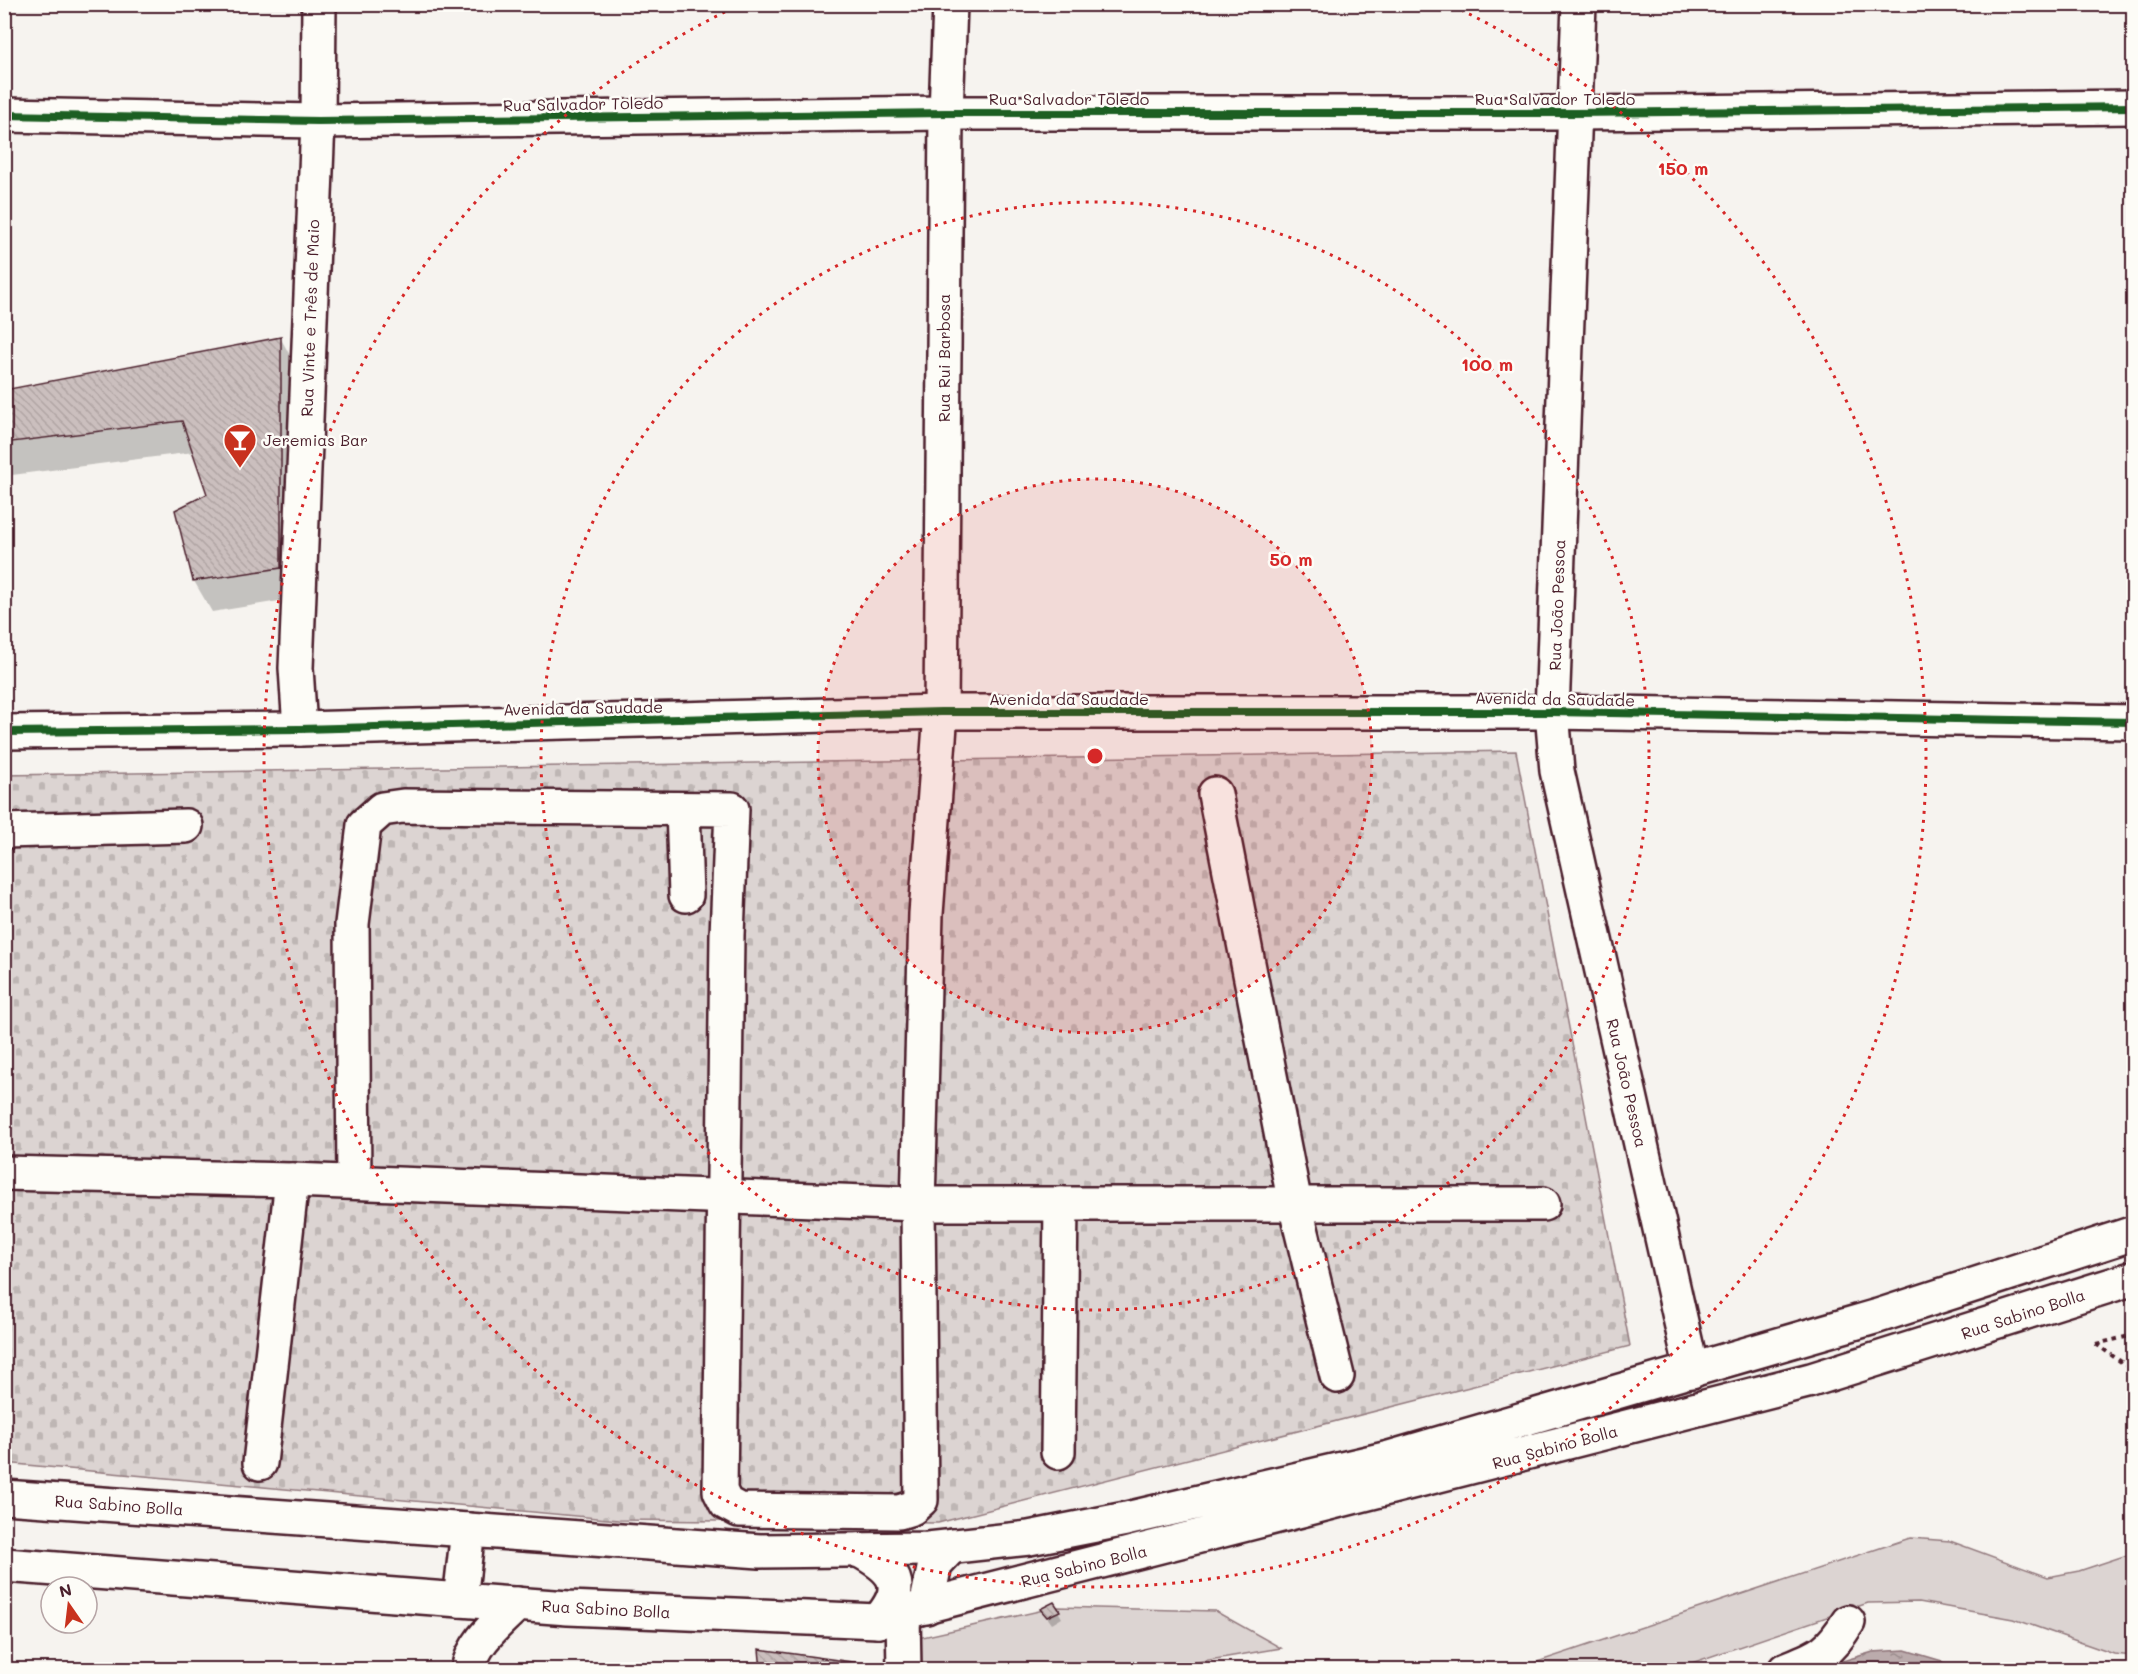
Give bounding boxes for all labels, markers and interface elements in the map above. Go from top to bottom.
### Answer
street label: Rua Salvador Toledo [989,88,1149,109]
street label: Rua Salvador Toledo [1475,88,1635,109]
street label: Rua Salvador Toledo [503,92,663,115]
text: 150 m [1658,156,1708,180]
street label: Rua Vinte e Três de Maio [296,219,323,417]
street label: Rua Rui Barbosa [933,294,954,422]
text: 100 m [1461,352,1513,376]
bar icon: Jeremias Bar [222,422,258,469]
place label: Jeremias Bar [263,429,368,450]
street label: Rua João Pessoa [1544,539,1569,671]
text: 50 m [1270,547,1312,571]
street label: Avenida da Saudade [1475,687,1635,710]
street label: Avenida da Saudade [989,688,1149,709]
street label: Avenida da Saudade [503,696,663,719]
centre of rings [1085,746,1105,766]
street label: Rua João Pessoa [1602,1016,1653,1149]
street label: Rua Sabino Bolla [1958,1284,2087,1343]
street label: Rua Sabino Bolla [1490,1420,1620,1473]
street label: Rua Sabino Bolla [54,1490,184,1519]
street label: Rua Sabino Bolla [1019,1540,1149,1591]
north arrow [39,1575,99,1635]
text: N [57,1578,74,1602]
street label: Rua Sabino Bolla [541,1595,671,1622]

